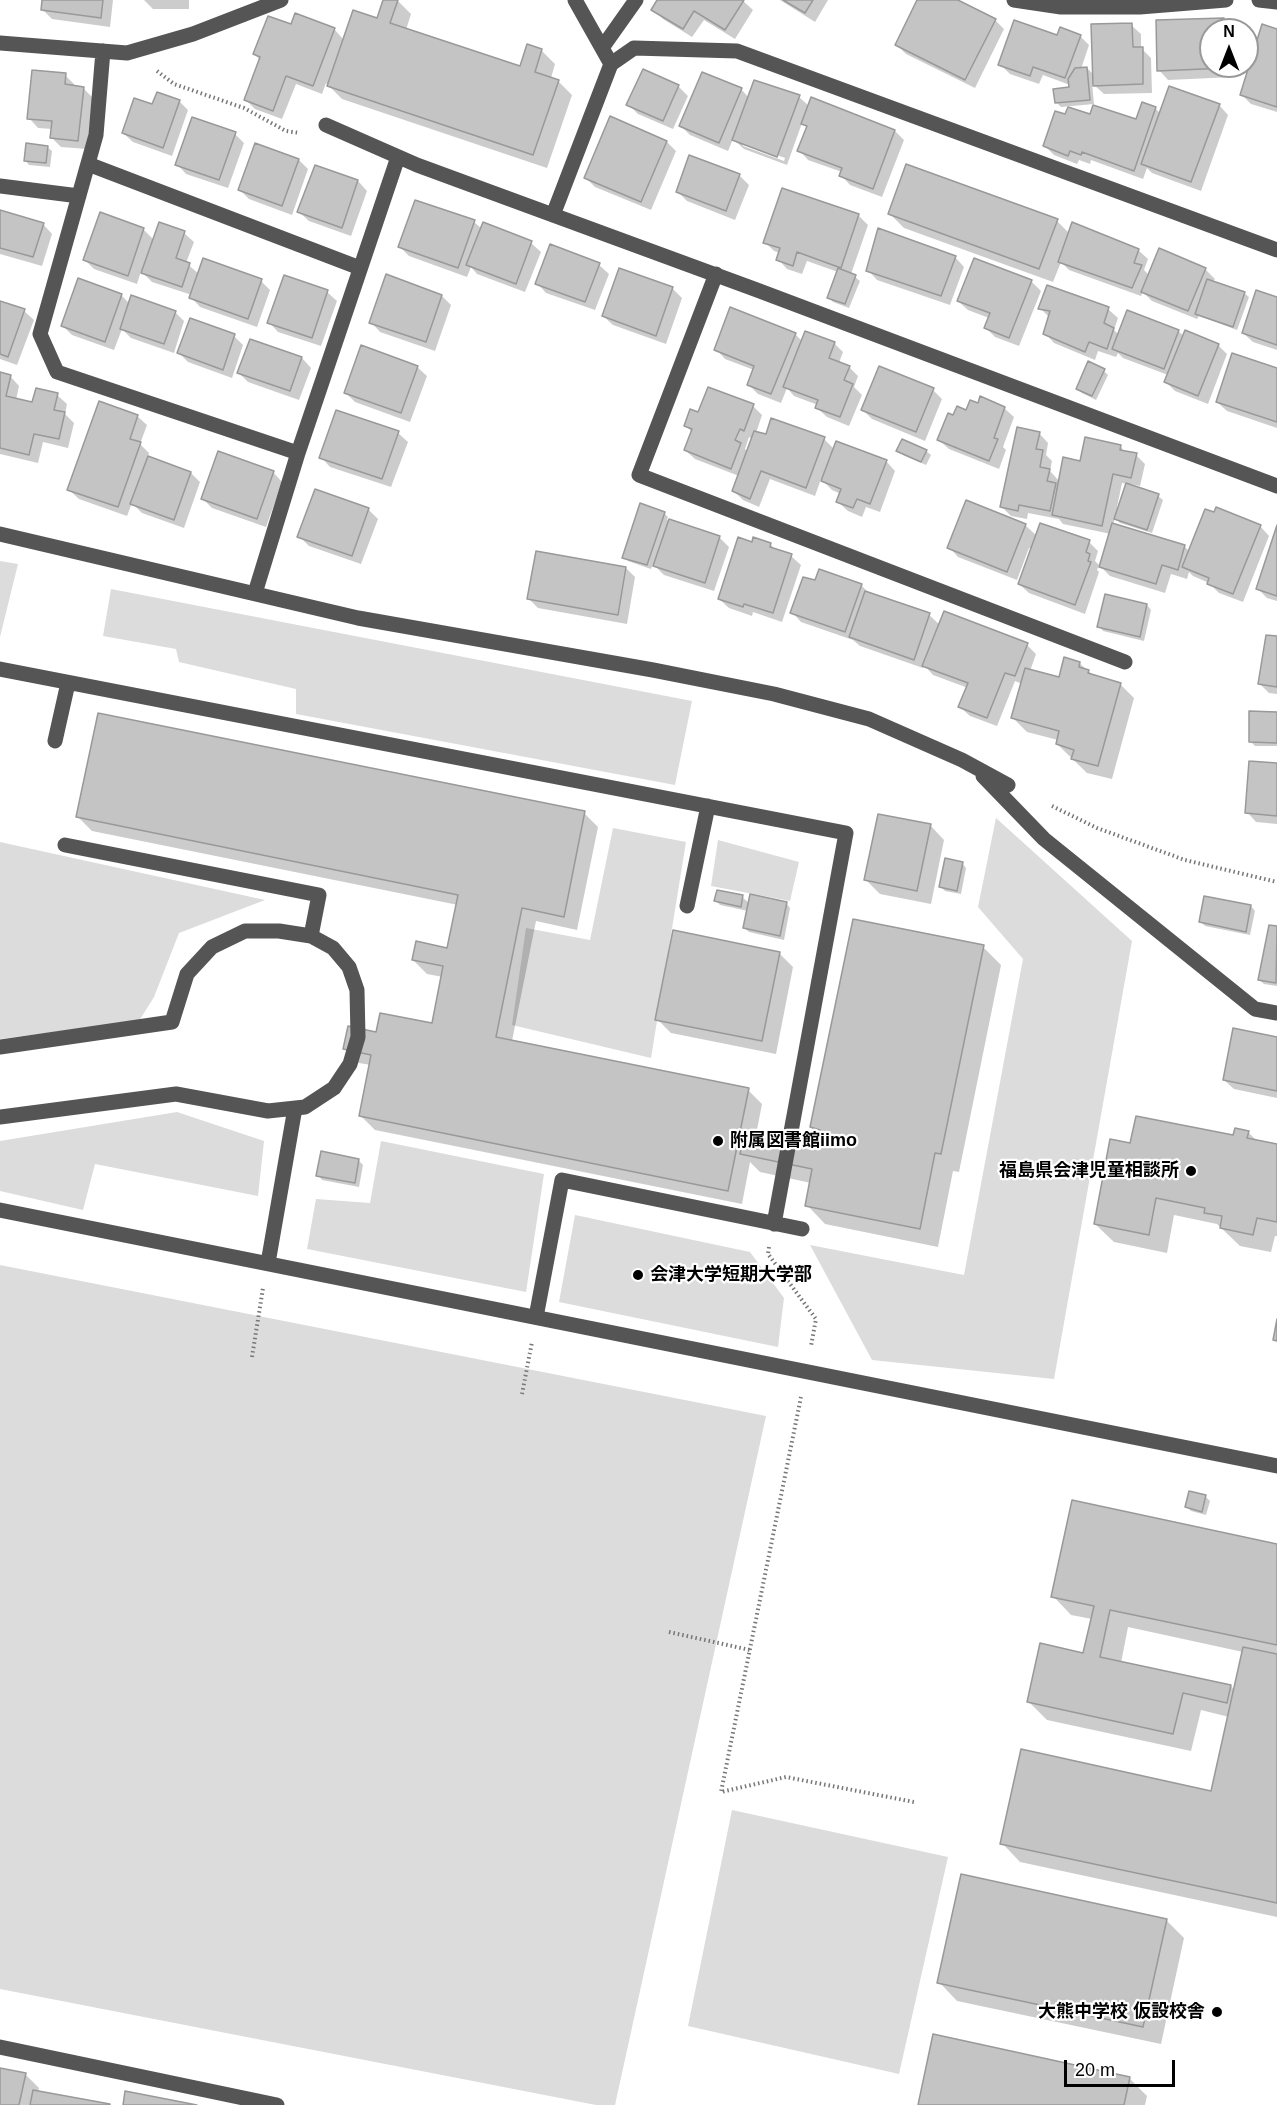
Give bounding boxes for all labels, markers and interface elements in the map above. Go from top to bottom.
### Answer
north arrow [1199,18,1259,78]
text: N [1223,23,1235,40]
place label: 附属図書館iimo [730,1130,857,1152]
marker: 附属図書館iimo [711,1134,725,1148]
place label: 福島県会津児童相談所 [999,1160,1179,1182]
marker: 福島県会津児童相談所 [1184,1164,1198,1178]
place label: 会津大学短期大学部 [650,1264,812,1286]
marker: 会津大学短期大学部 [631,1268,645,1282]
place label: 大熊中学校 仮設校舎 [1038,2001,1205,2023]
marker: 大熊中学校 仮設校舎 [1210,2005,1224,2019]
scale bar [1067,2048,1178,2086]
text: 20 m [1075,2060,1115,2080]

